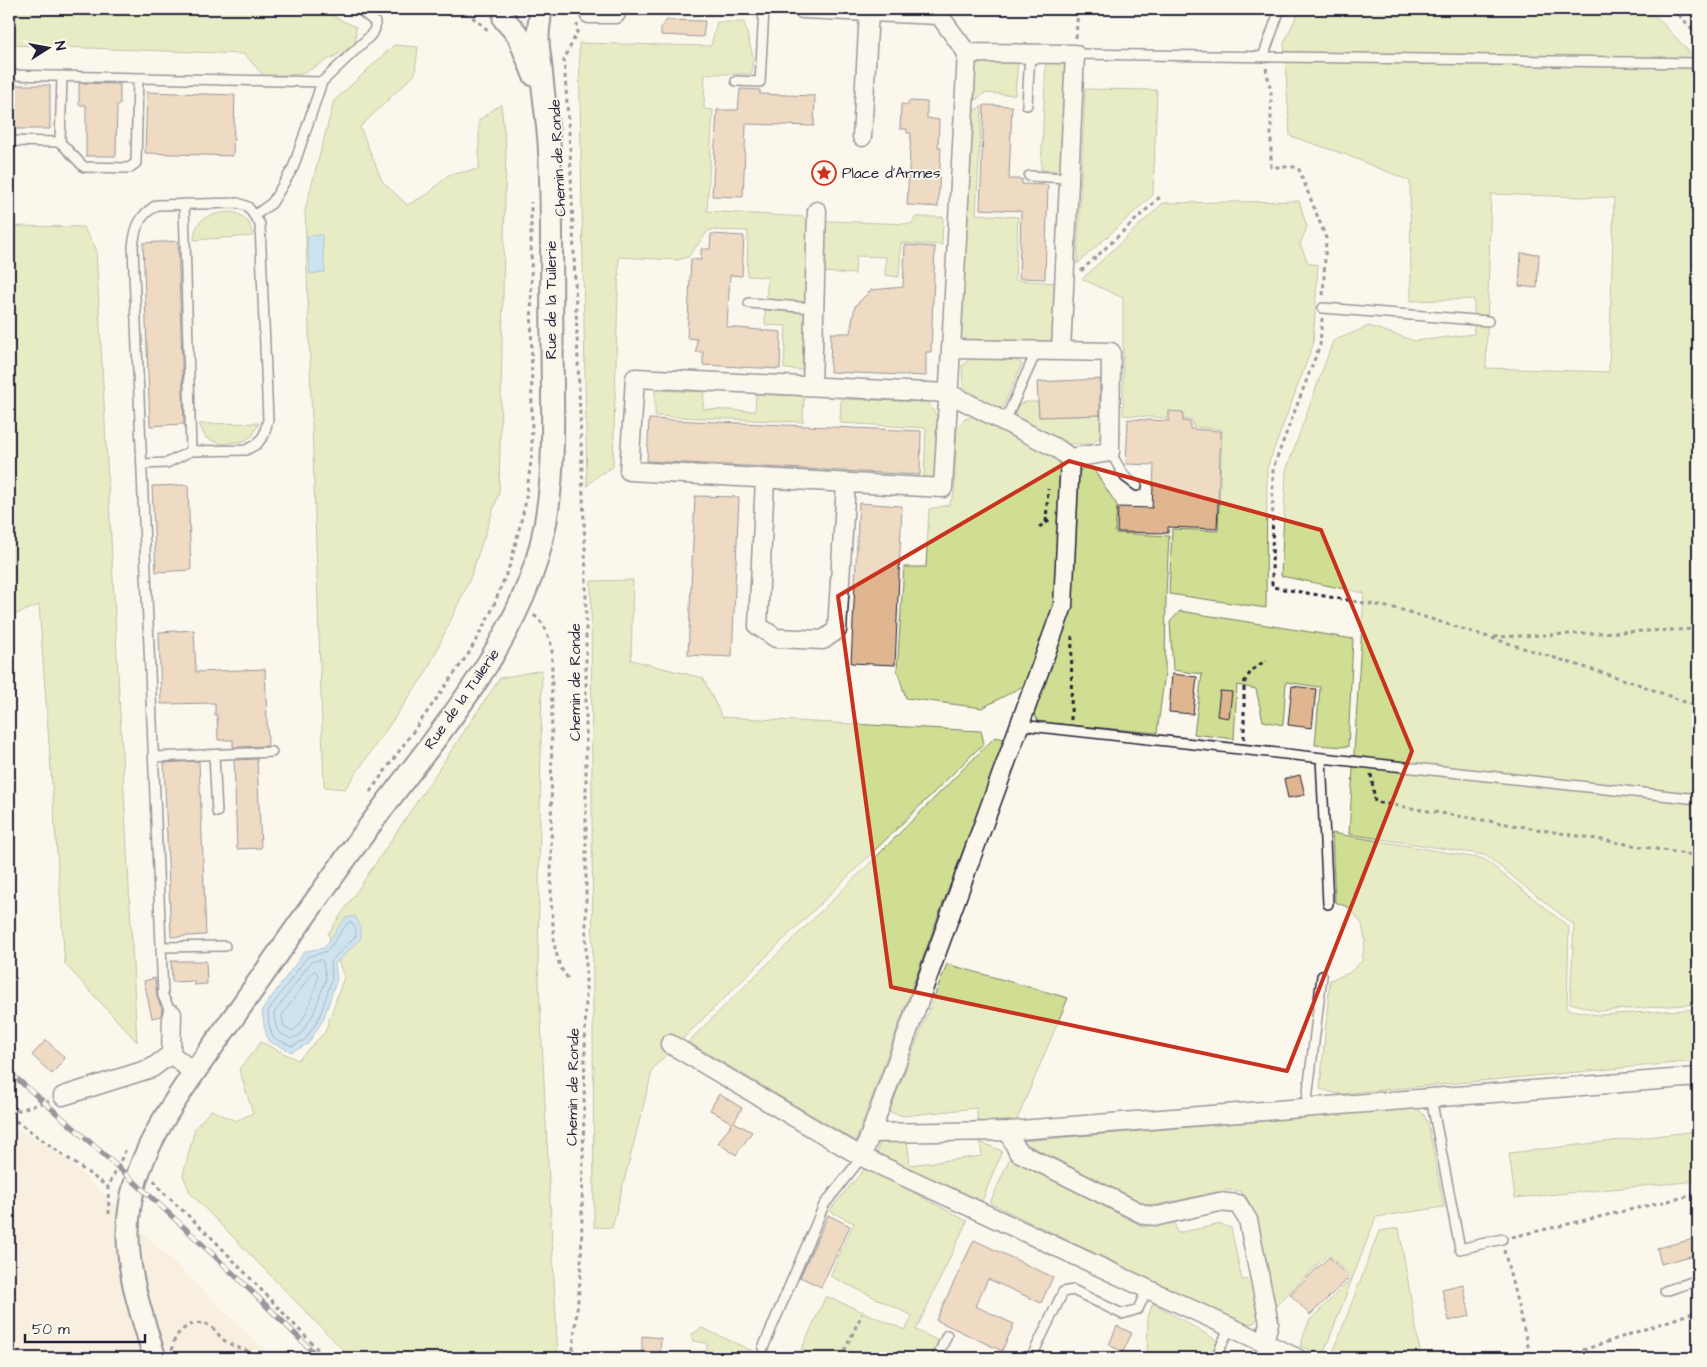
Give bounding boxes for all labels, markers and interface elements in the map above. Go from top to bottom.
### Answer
north arrow [22,22,72,72]
text: N [49,39,70,52]
street label: Chemin de Ronde [544,99,572,217]
place icon: Place d'Armes [811,160,837,186]
place label: Place d'Armes [842,163,941,184]
street label: Rue de la Tuilerie [541,241,562,359]
street label: Chemin de Ronde [565,623,586,741]
street label: Rue de la Tuilerie [419,644,505,754]
street label: Chemin de Ronde [561,1028,585,1146]
scale bar [25,1312,145,1344]
text: 50 m [32,1319,70,1340]

